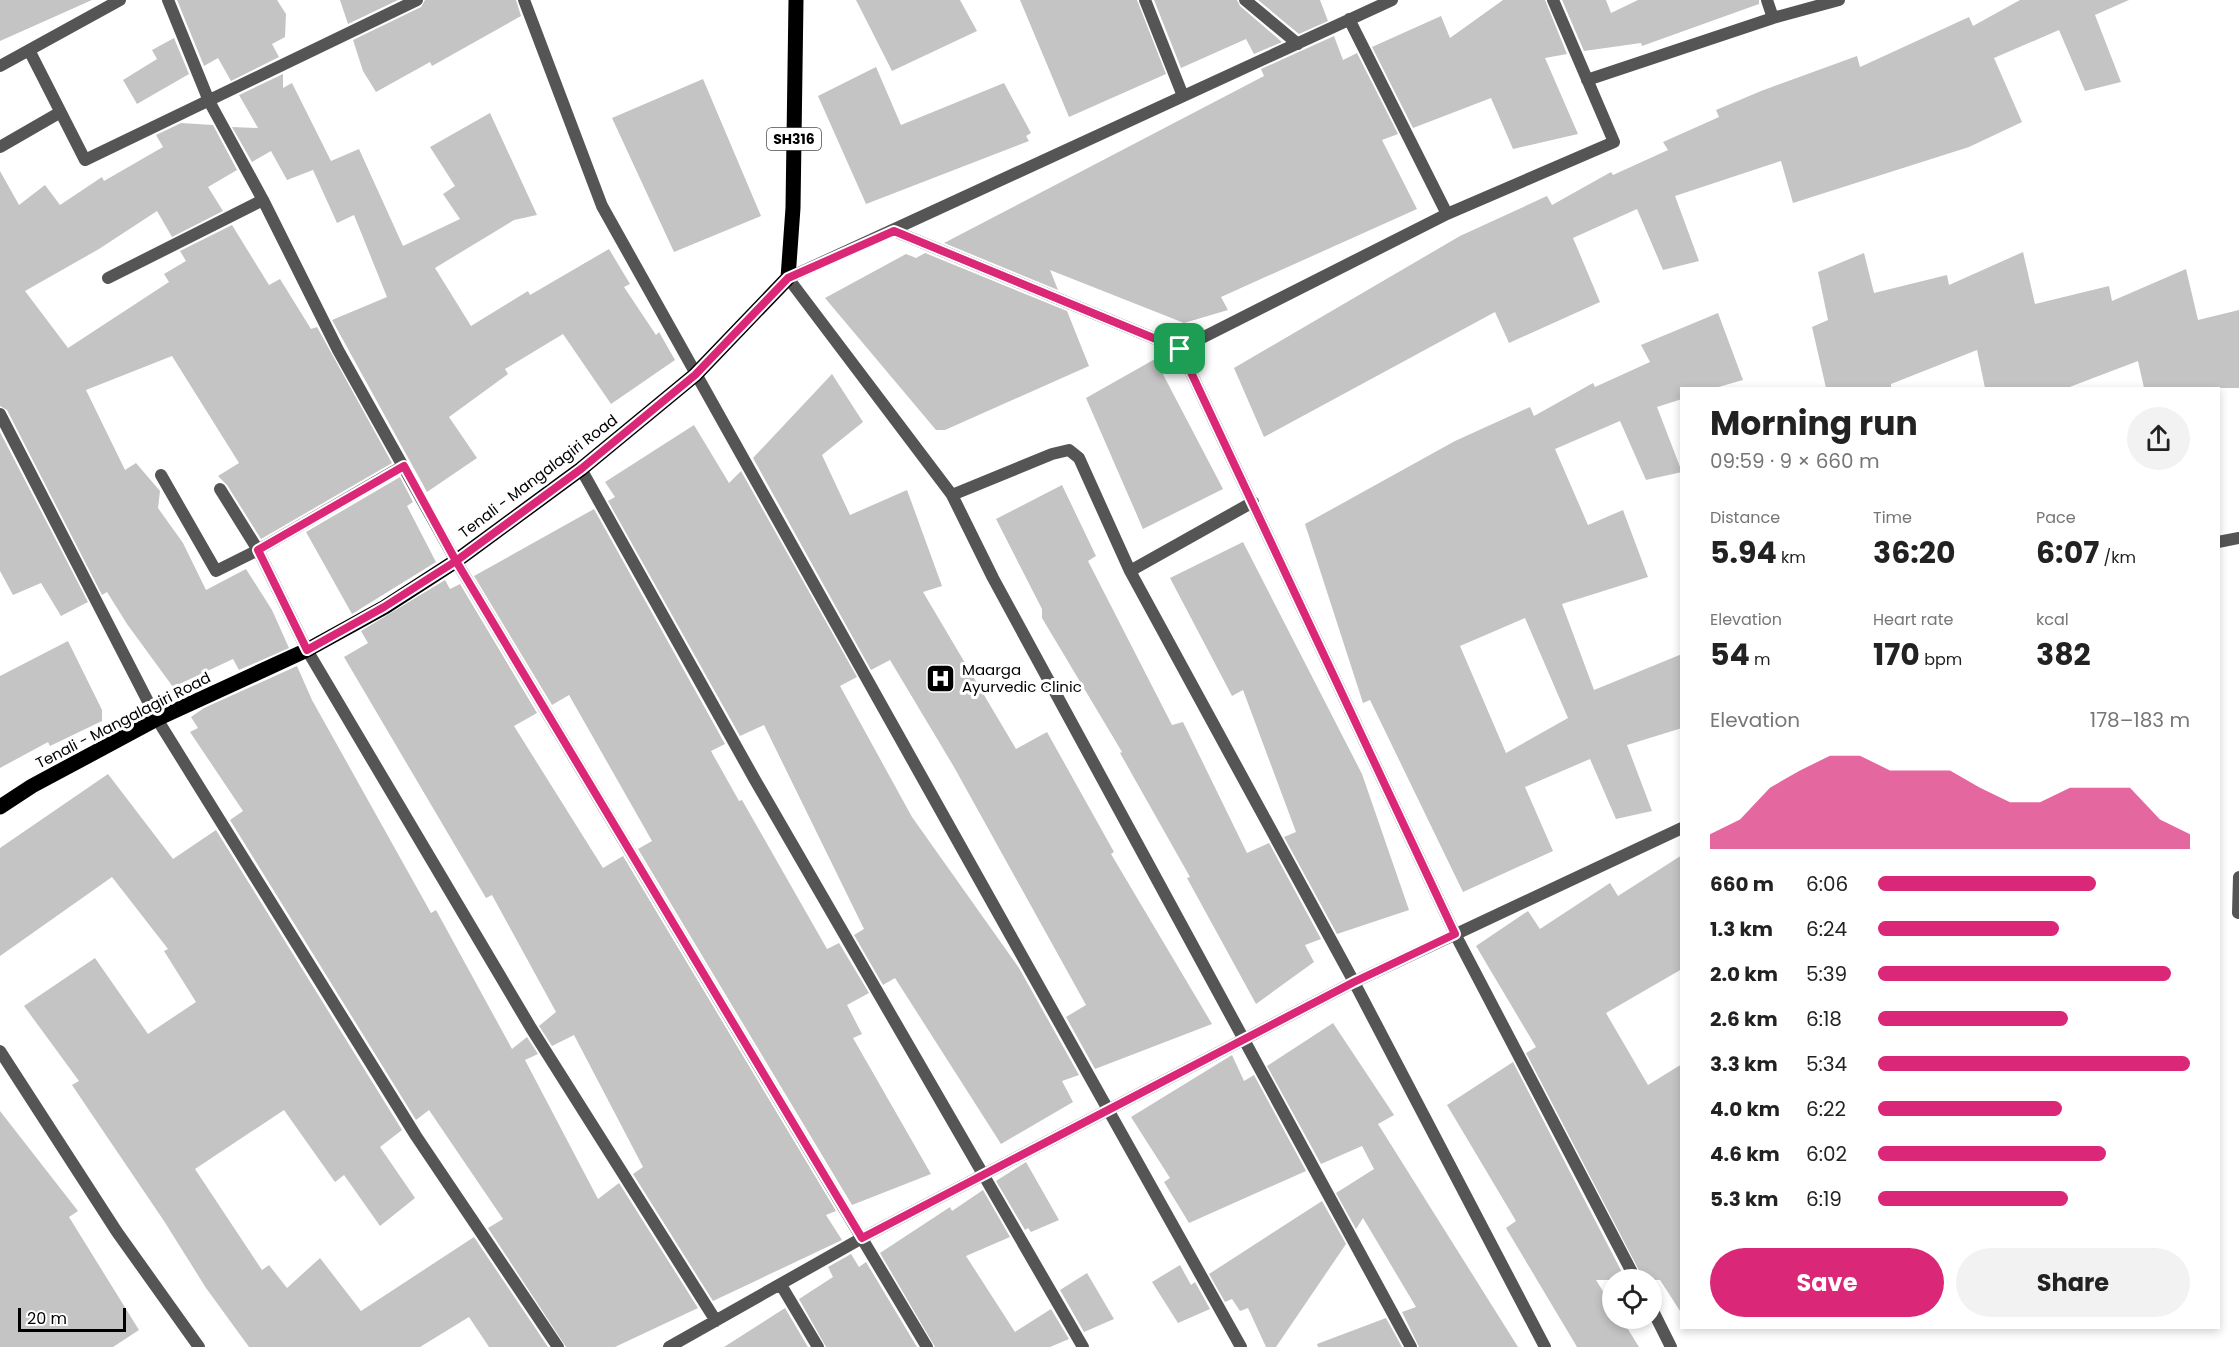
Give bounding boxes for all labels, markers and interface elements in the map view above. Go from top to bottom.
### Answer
road number: SH316 [767,128,821,150]
pin [1154,323,1205,374]
icon: arrive [1163,332,1196,365]
text: Morning run [1710,400,1918,447]
button: share [2127,407,2190,470]
street label: Tenali - Mangalagiri Road [454,409,622,543]
text: 09:59 · 9 × 660 m [1710,447,1880,475]
text: Distance [1710,506,1780,529]
text: Time [1873,506,1912,529]
text: Pace [2036,506,2076,529]
text: 5.94 [1710,531,1777,574]
text: 36:20 [1873,531,1955,574]
text: 6:07 [2036,531,2099,574]
text: km [1777,546,1806,569]
text: /km [2099,546,2136,569]
text: Elevation [1710,608,1782,631]
text: Heart rate [1873,608,1953,631]
text: kcal [2036,608,2069,631]
text: 54 [1710,633,1750,676]
text: 170 [1873,633,1920,676]
text: 382 [2036,633,2091,676]
text: m [1750,648,1771,671]
text: bpm [1920,648,1962,671]
place label: Maarga Ayurvedic Clinic [962,659,1082,697]
hospital icon: Maarga Ayurvedic Clinic [925,662,957,694]
street label: Tenali - Mangalagiri Road [32,667,214,773]
text: Elevation [1710,706,1800,734]
text: 178–183 m [2090,706,2190,734]
text: 660 m [1710,870,1774,898]
text: 6:06 [1806,870,1848,898]
text: 1.3 km [1710,915,1773,943]
text: 6:24 [1806,915,1847,943]
text: 2.0 km [1710,960,1778,988]
text: 5:39 [1806,960,1847,988]
text: 2.6 km [1710,1005,1778,1033]
text: 6:18 [1806,1005,1842,1033]
text: 3.3 km [1710,1050,1778,1078]
text: 5:34 [1806,1050,1847,1078]
text: 4.0 km [1710,1095,1780,1123]
text: 6:22 [1806,1095,1846,1123]
text: 4.6 km [1710,1140,1780,1168]
text: 6:02 [1806,1140,1847,1168]
text: 5.3 km [1710,1185,1779,1213]
text: 6:19 [1806,1185,1842,1213]
button: Save [1710,1248,1944,1317]
button: Share [1956,1248,2190,1317]
map controls [1602,1269,1662,1329]
button: locate [1602,1269,1662,1329]
scale bar [18,1305,126,1332]
text: 20 m [27,1307,67,1330]

